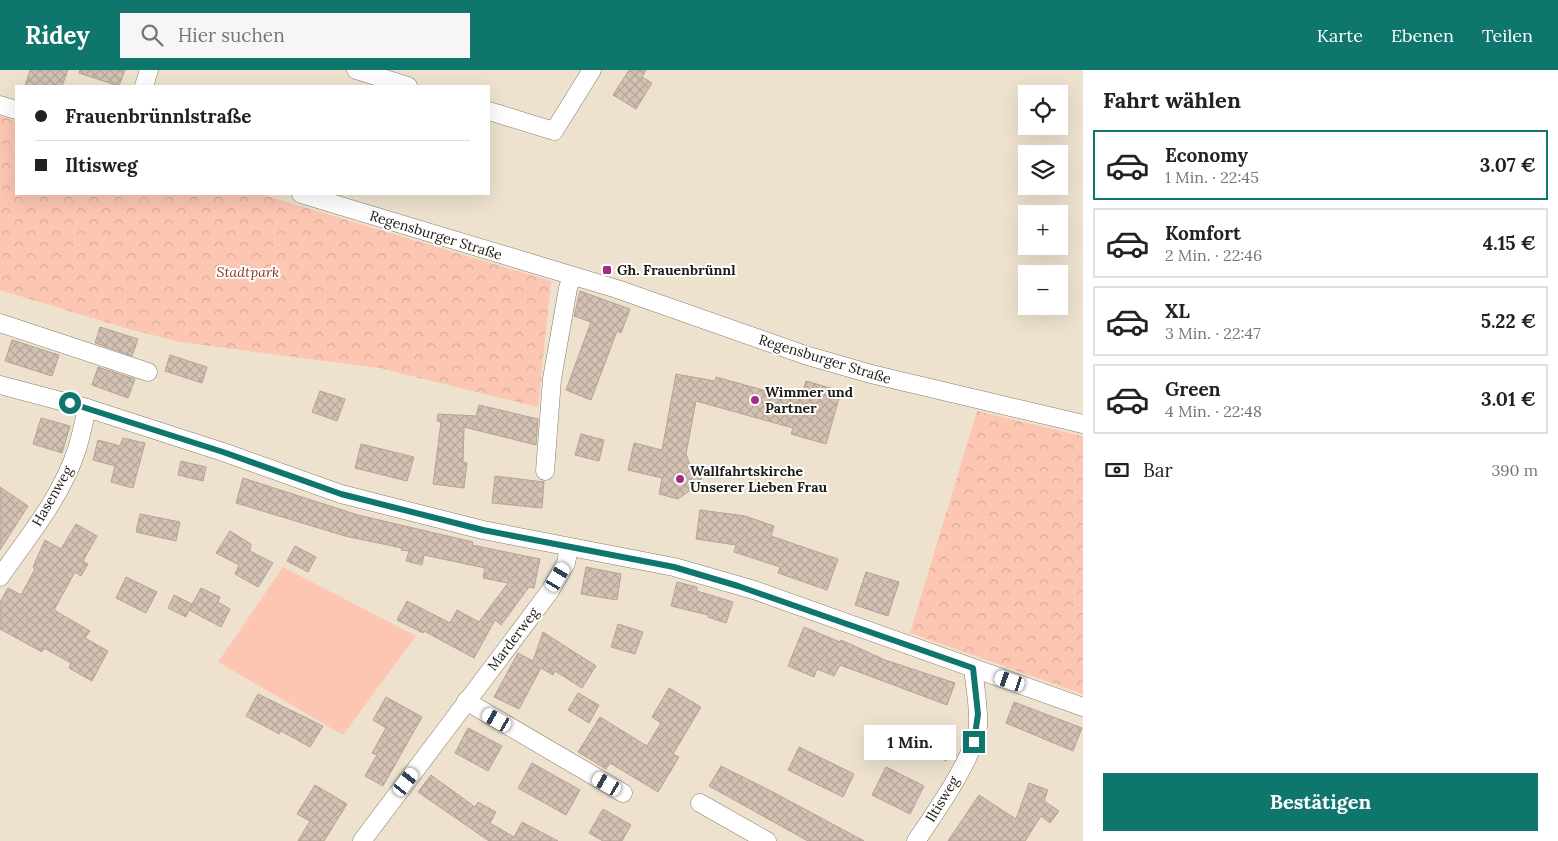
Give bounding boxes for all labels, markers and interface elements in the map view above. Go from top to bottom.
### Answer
search box [120,13,470,58]
text: Ridey [25,20,90,51]
icon: search [138,21,166,49]
text: Hier suchen [178,23,285,47]
text: Karte [1317,24,1363,47]
text: Ebenen [1391,24,1454,47]
text: Teilen [1482,24,1533,47]
map controls [1018,85,1068,315]
button: locate [1018,85,1068,135]
text: Fahrt wählen [1103,86,1241,114]
text: Frauenbrünnlstraße [65,104,251,128]
icon: car [1105,143,1150,188]
text: Economy [1165,143,1248,167]
button: layers [1018,145,1068,195]
text: Iltisweg [65,153,138,177]
text: 3.07 € [1480,153,1536,177]
text: 1 Min. · 22:45 [1165,167,1259,187]
button: + [1018,205,1068,255]
street label: Regensburger Straße [368,206,505,264]
icon: car [1105,221,1150,266]
text: Komfort [1165,221,1241,245]
text: 4.15 € [1483,231,1536,255]
text: 2 Min. · 22:46 [1165,245,1262,265]
place label: Gh. Frauenbrünnl [617,261,736,279]
park label: Stadtpark [217,263,279,281]
marker: Gh. Frauenbrünnl [601,264,613,276]
button: − [1018,265,1068,315]
icon: car [1105,299,1150,344]
text: XL [1165,299,1190,323]
text: 5.22 € [1481,309,1536,333]
text: 3 Min. · 22:47 [1165,323,1261,343]
street label: Regensburger Straße [757,330,894,388]
icon: car [1105,377,1150,422]
text: Green [1165,377,1221,401]
place label: Wimmer und Partner [765,383,853,417]
text: 3.01 € [1481,387,1536,411]
route start [59,392,81,414]
marker: Wimmer und Partner [749,394,761,406]
text: 4 Min. · 22:48 [1165,401,1262,421]
icon: cash [1103,456,1131,484]
text: Bar [1143,458,1173,482]
text: 390 m [1491,460,1538,480]
street label: Hasenweg [28,462,77,529]
place label: Wallfahrtskirche Unserer Lieben Frau [690,462,828,496]
marker: Wallfahrtskirche Unserer Lieben Frau [674,473,686,485]
car [543,560,572,594]
street label: Marderweg [483,604,543,674]
car [993,669,1026,693]
car [480,706,513,734]
callout: 1 Min. [864,724,956,760]
route end [963,731,985,753]
text: 1 Min. [887,732,933,752]
car [390,766,421,798]
car [590,770,623,798]
street label: Iltisweg [921,772,963,825]
button: Bestätigen [1103,773,1538,831]

